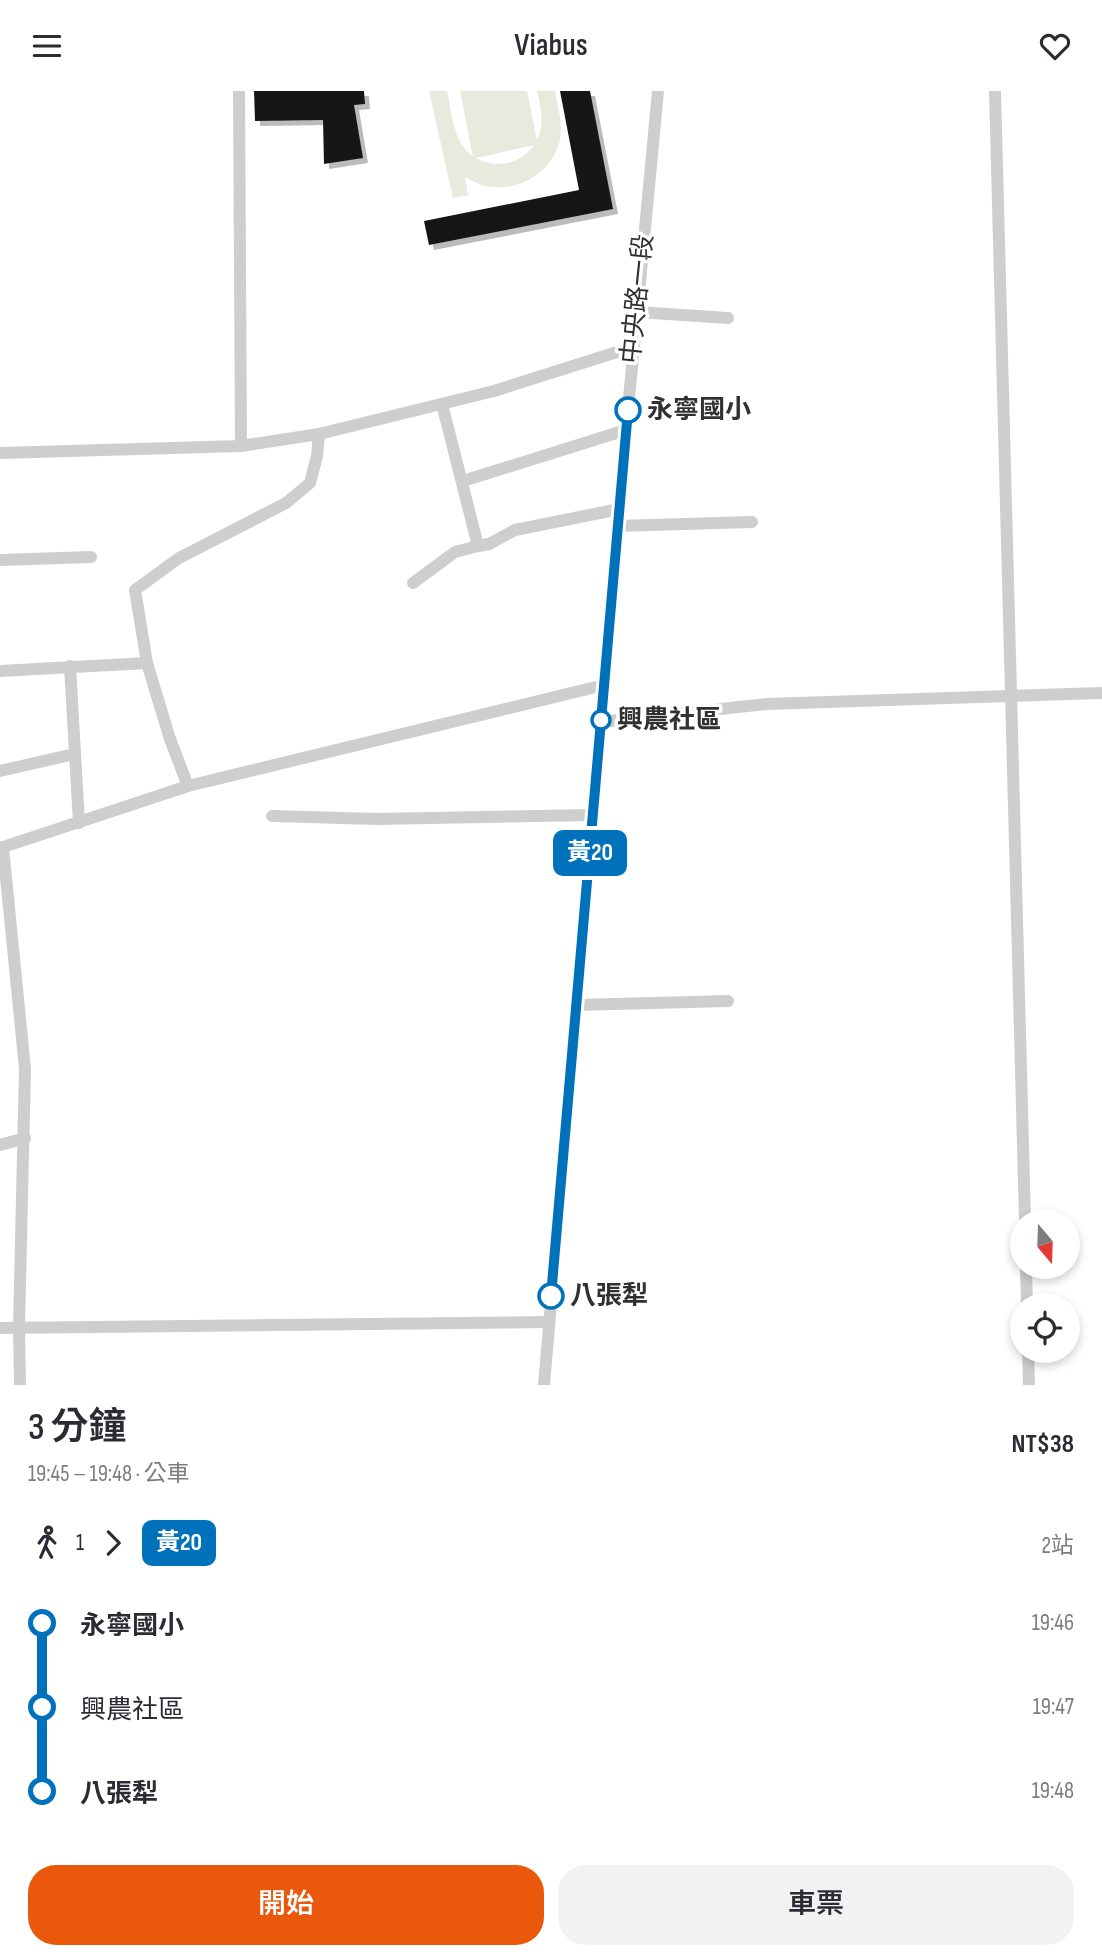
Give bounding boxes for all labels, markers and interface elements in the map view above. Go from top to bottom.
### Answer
text: Viabus [514,26,588,65]
icon: menu [28,27,66,65]
icon: heart [1036,27,1074,65]
street label: 中央路一段 [616,233,660,365]
place label: 永寧國小 [647,395,751,426]
marker: 永寧國小 [615,397,641,423]
place label: 興農社區 [617,705,721,736]
marker: 興農社區 [591,710,611,730]
line badge: 黃20 [550,830,630,876]
text: 黃20 [567,838,613,867]
north arrow [1010,1209,1080,1279]
map controls [1010,1209,1080,1363]
place label: 八張犁 [570,1281,648,1312]
marker: 八張犁 [538,1283,564,1309]
button: locate [1010,1293,1080,1363]
text: 3 分鐘 [28,1405,127,1450]
text: NT$38 [1012,1429,1074,1460]
text: 19:45 – 19:48 · 公車 [28,1460,190,1488]
icon: walk [28,1524,66,1562]
icon: forward [94,1524,132,1562]
text: 黃20 [156,1528,202,1557]
text: 1 [76,1529,84,1557]
text: 2站 [1042,1532,1074,1560]
text: 19:46 [1032,1609,1074,1637]
text: 永寧國小 [80,1611,184,1642]
text: 19:47 [1033,1693,1074,1721]
text: 興農社區 [80,1695,184,1726]
text: 19:48 [1032,1777,1074,1805]
text: 八張犁 [80,1779,158,1810]
button: 開始 [28,1865,544,1945]
button: 車票 [558,1865,1074,1945]

